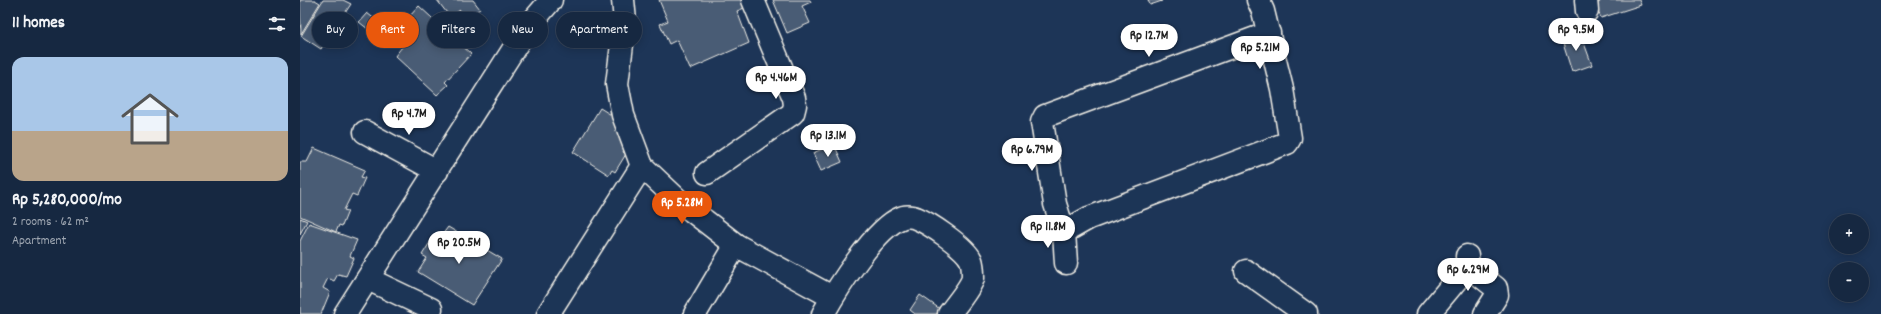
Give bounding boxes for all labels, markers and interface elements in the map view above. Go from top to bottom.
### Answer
text: 11 homes [12,12,65,36]
chip: Buy [312,12,358,48]
chip: Rent [366,12,419,48]
chip: Filters [427,12,490,48]
chip: New [498,12,548,48]
chip: Apartment [556,12,642,48]
icon: filters [266,13,288,35]
pin: Rp 9.5M [1539,18,1613,52]
text: Rp 9.5M [1557,21,1595,40]
pin: Rp 12.7M [1108,24,1190,58]
text: Rp 12.7M [1130,27,1168,46]
pin: Rp 5.21M [1219,36,1301,70]
text: Rp 5.21M [1240,39,1280,58]
pin: Rp 4.46M [735,66,817,100]
text: Rp 4.46M [755,69,797,88]
icon: home [114,83,186,155]
pin: Rp 4.7M [372,102,446,136]
text: Rp 4.7M [391,105,427,124]
pin: Rp 13.1M [787,124,869,158]
text: Rp 13.1M [810,127,846,146]
pin: Rp 6.79M [991,138,1073,172]
text: Rp 6.79M [1011,141,1053,160]
text: Rp 5,280,000/mo [12,189,122,213]
pin: Rp 5.28M [641,191,723,225]
text: Rp 5.28M [661,194,703,213]
text: 2 rooms · 62 m² [12,213,89,232]
map controls [1829,214,1869,302]
button: + [1829,214,1869,254]
pin: Rp 11.8M [1007,215,1089,249]
text: Rp 11.8M [1030,218,1066,237]
pin: Rp 20.5M [418,231,500,265]
text: Apartment [12,232,66,251]
text: Rp 20.5M [437,234,481,253]
pin: Rp 6.29M [1427,258,1509,292]
text: Rp 6.29M [1446,261,1490,280]
button: − [1829,262,1869,302]

